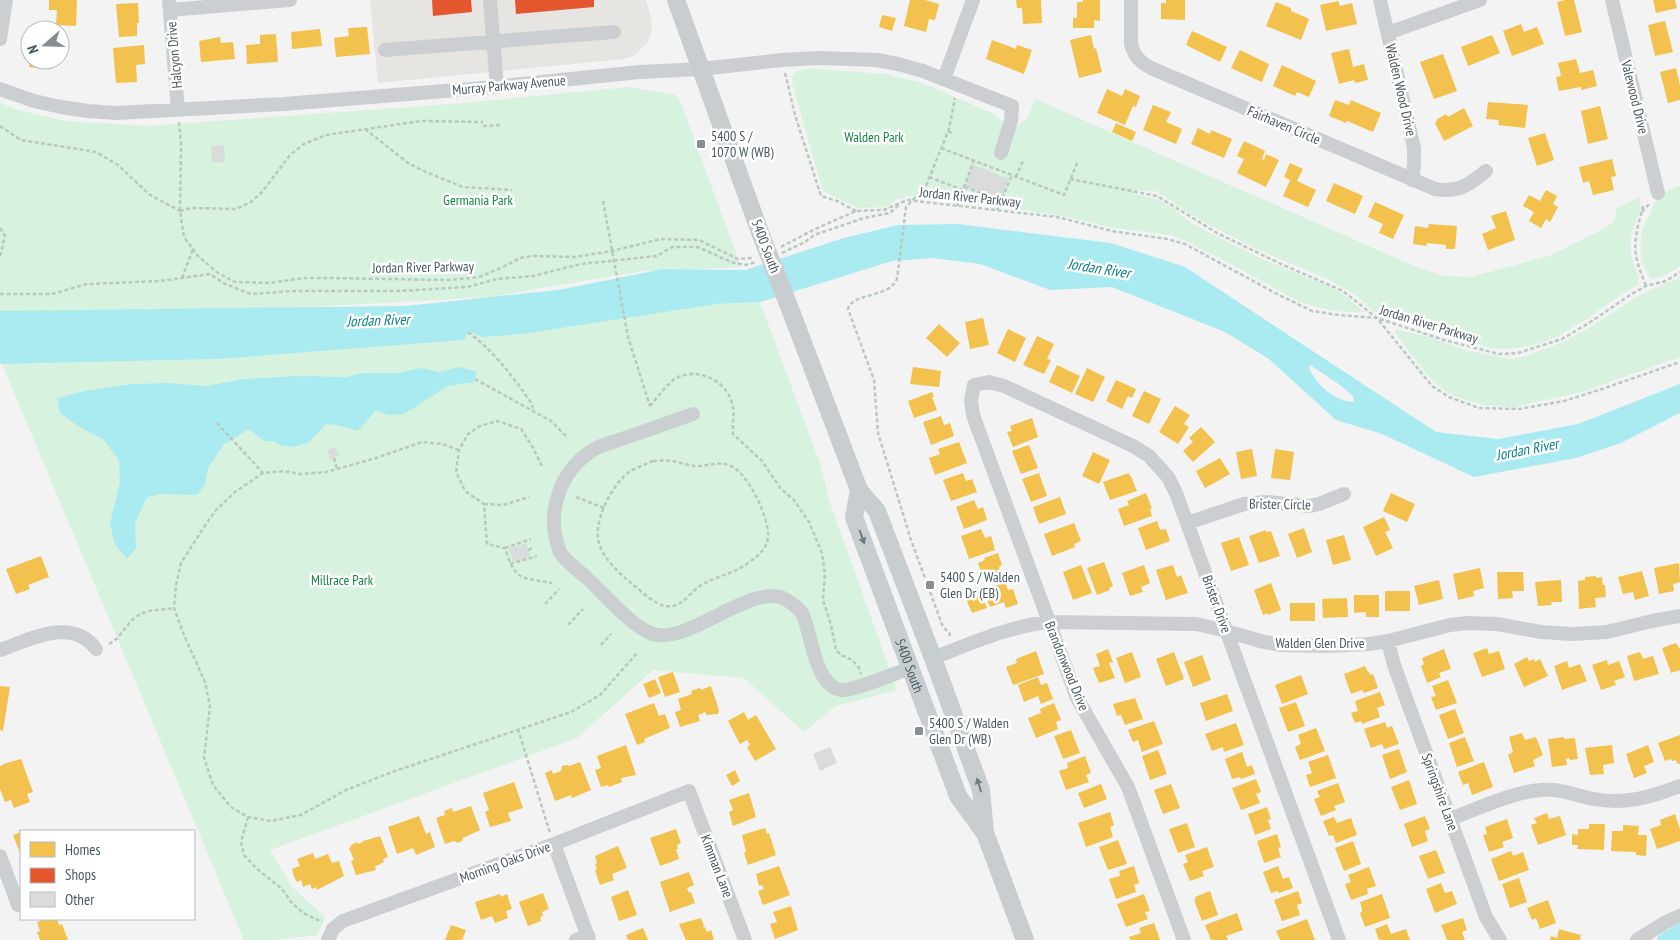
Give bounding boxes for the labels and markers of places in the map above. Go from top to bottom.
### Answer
place label: 5400 S / 1070 W (WB) [711,127,774,161]
marker: 5400 S / 1070 W (WB) [695,138,707,150]
place label: 5400 S / Walden Glen Dr (EB) [940,568,1020,602]
marker: 5400 S / Walden Glen Dr (EB) [924,579,936,591]
place label: 5400 S / Walden Glen Dr (WB) [929,714,1009,748]
marker: 5400 S / Walden Glen Dr (WB) [913,725,925,737]

